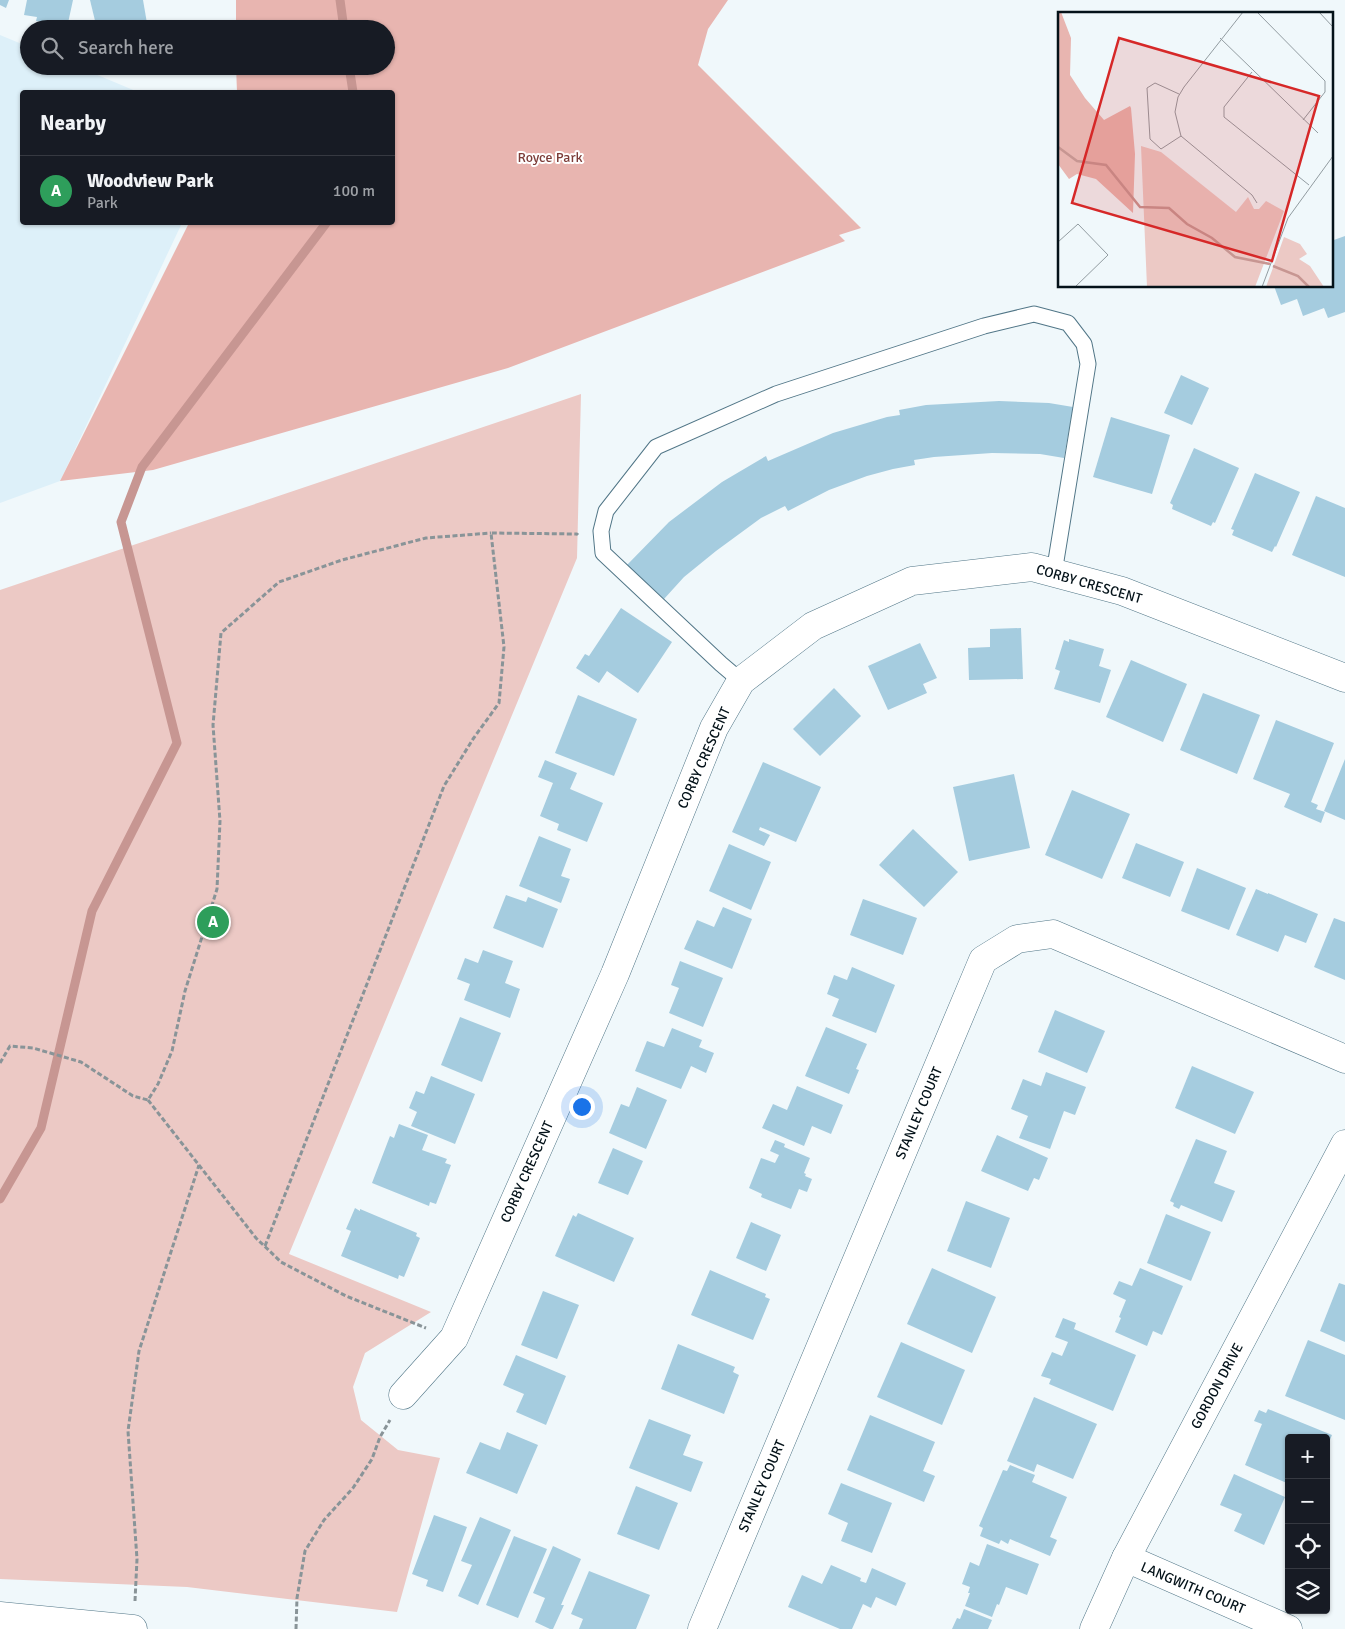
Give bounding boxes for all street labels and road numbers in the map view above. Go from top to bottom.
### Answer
street label: CORBY CRESCENT [1034,561,1144,607]
street label: CORBY CRESCENT [674,704,734,811]
street label: STANLEY COURT [892,1064,946,1162]
street label: CORBY CRESCENT [497,1118,557,1225]
street label: GORDON DRIVE [1187,1340,1247,1432]
street label: STANLEY COURT [735,1437,789,1535]
street label: LANGWITH COURT [1138,1558,1248,1618]

